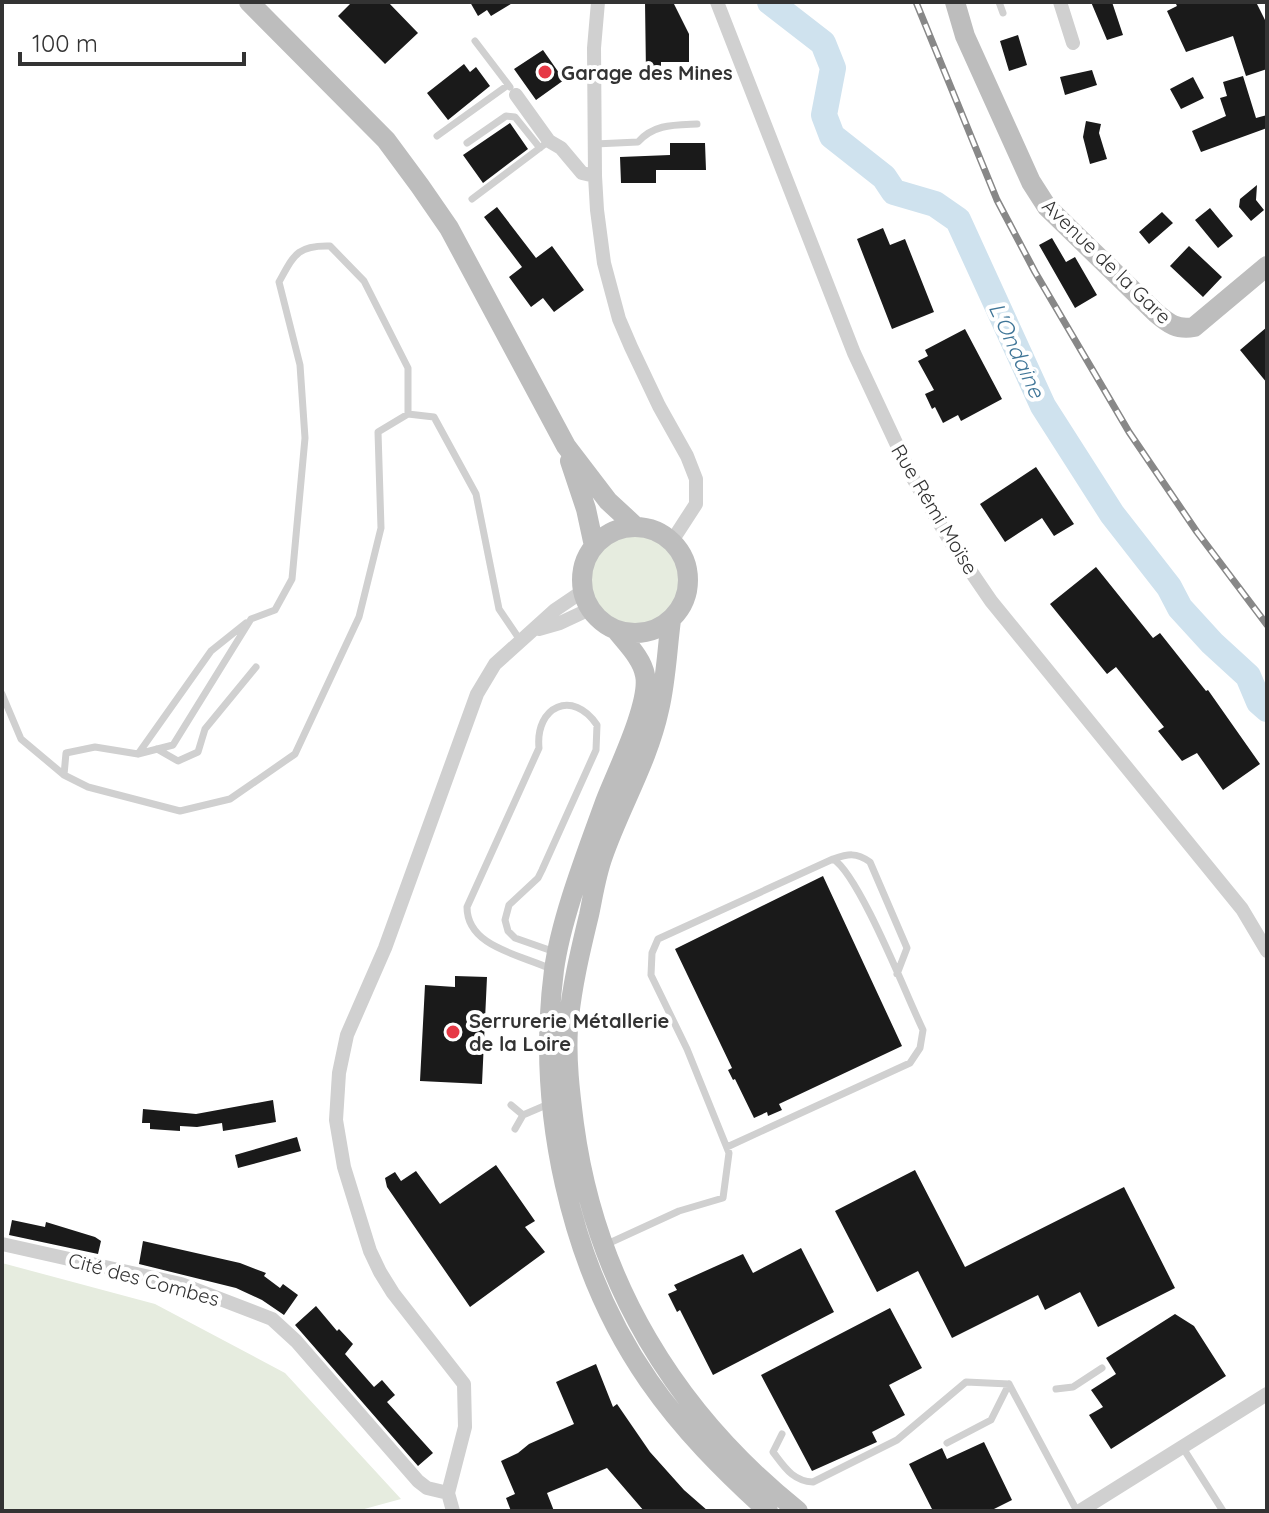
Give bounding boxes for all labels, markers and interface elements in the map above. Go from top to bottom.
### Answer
scale bar [20,16,244,66]
text: 100 m [32,28,98,58]
place label: Garage des Mines [561,60,733,85]
marker: Garage des Mines [536,63,554,81]
street label: Avenue de la Gare [1037,193,1177,329]
water label: L'Ondaine [983,298,1052,404]
street label: Rue Rémi Moïse [886,439,984,579]
place label: Serrurerie Métallerie de la Loire [469,1008,669,1056]
marker: Serrurerie Métallerie de la Loire [444,1023,462,1041]
street label: Cité des Combes [66,1247,222,1311]

